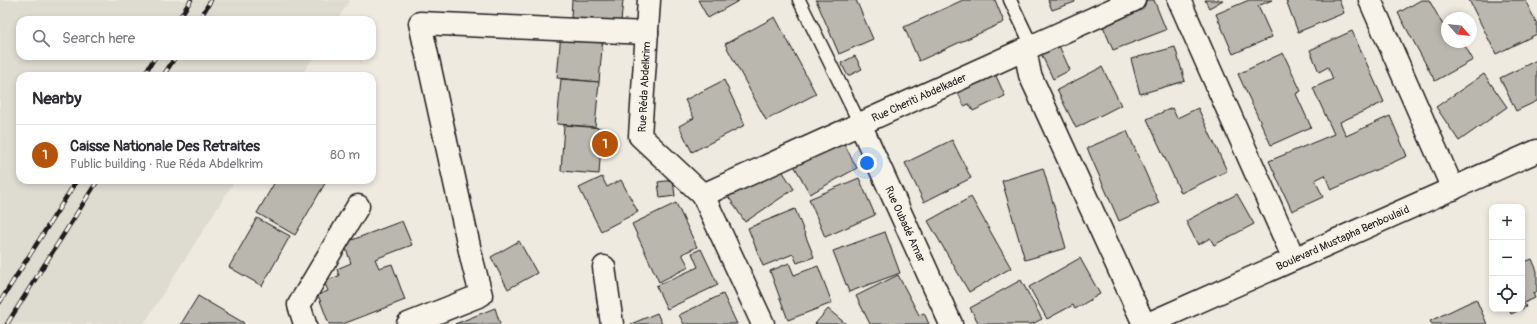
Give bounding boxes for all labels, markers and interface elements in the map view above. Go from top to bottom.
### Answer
north arrow [1441,12,1477,48]
search box [16,16,376,60]
icon: search [30,27,52,49]
text: Search here [62,29,135,48]
street label: Rue Réda Abdelkrim [636,41,653,133]
street label: Rue Cheriti Abdelkader [870,71,969,125]
text: Nearby [32,88,81,109]
pin: 1 [592,129,618,159]
text: Caisse Nationale Des Retraites [70,137,260,156]
text: 1 [42,147,48,163]
text: 80 m [330,147,360,163]
your location [857,153,877,173]
text: Public building · Rue Réda Abdelkrim [70,156,263,172]
street label: Rue Oubadé Amar [882,184,928,265]
street label: Boulevard Mustapha Benboulaïd [1274,203,1411,273]
map controls [1489,204,1525,312]
button: + [1489,204,1525,240]
button: − [1489,240,1525,276]
button: locate [1489,276,1525,312]

